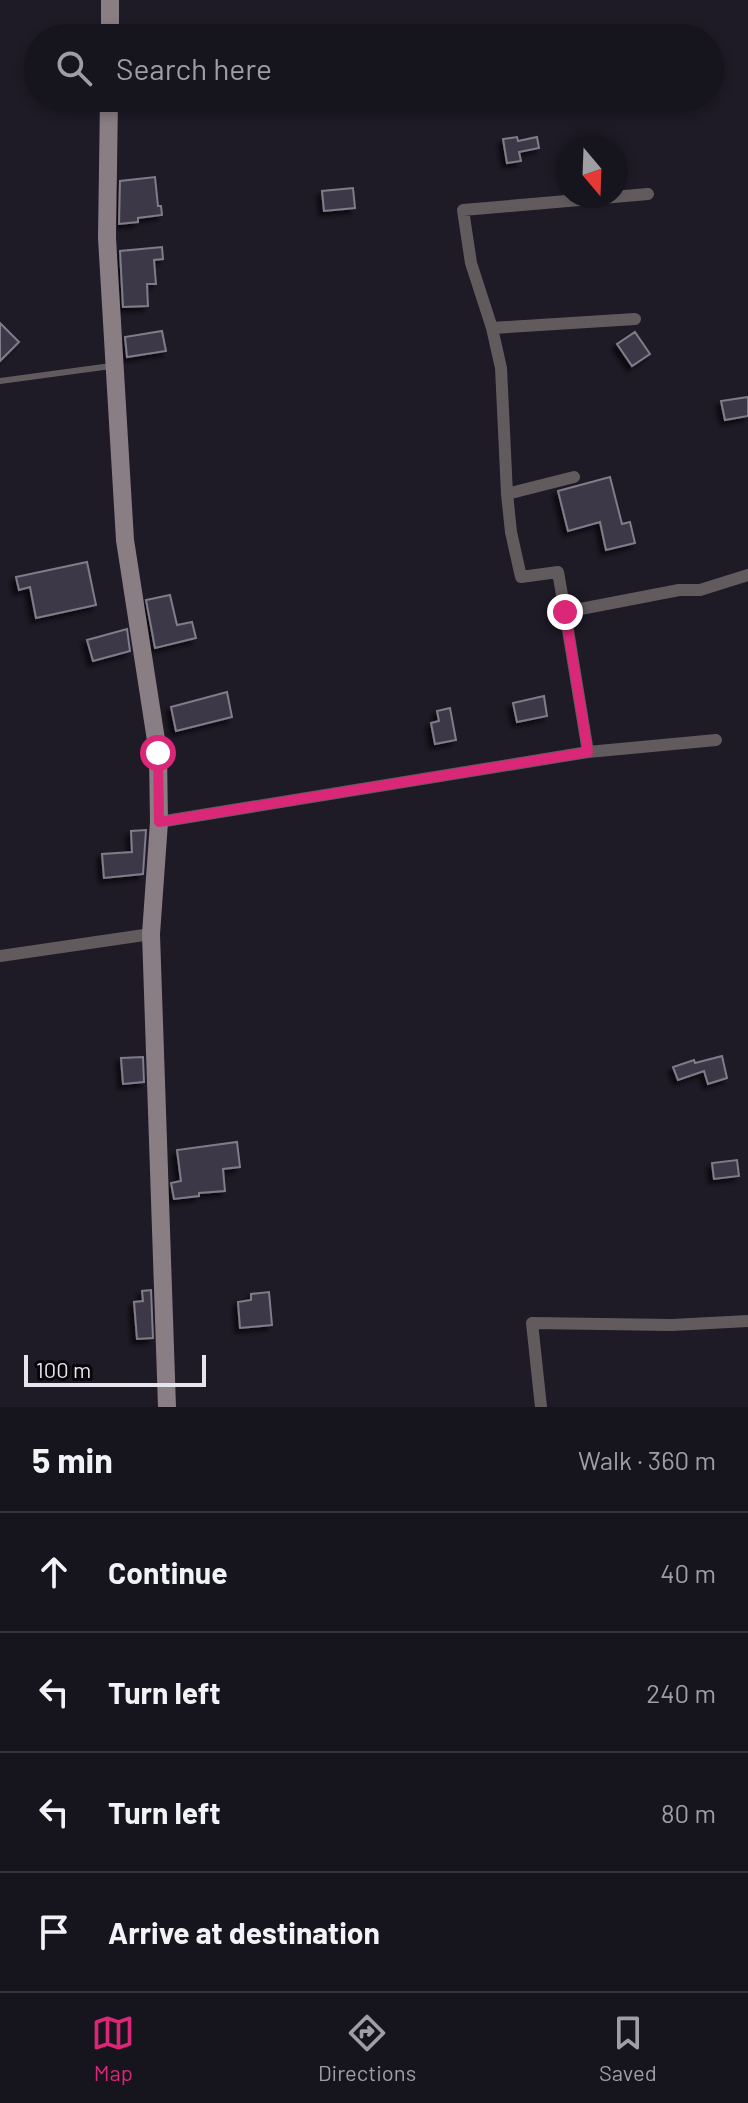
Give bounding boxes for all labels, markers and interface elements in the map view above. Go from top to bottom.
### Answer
search box [24,24,724,112]
icon: search [52,46,96,90]
text: Search here [116,50,272,86]
north arrow [556,136,628,208]
route end [547,594,583,630]
route start [140,735,176,771]
scale bar [24,1351,206,1387]
text: 100 m [36,1356,91,1382]
text: 5 min [32,1439,113,1480]
text: Walk · 360 m [578,1444,716,1475]
icon: ahead [32,1550,76,1594]
text: Continue [108,1554,228,1590]
text: 40 m [660,1557,716,1588]
icon: left [32,1670,76,1714]
text: Turn left [108,1674,221,1710]
text: 240 m [646,1677,716,1708]
icon: left [32,1790,76,1834]
text: Turn left [108,1794,221,1830]
text: 80 m [661,1797,716,1828]
icon: arrive [32,1910,76,1954]
text: Arrive at destination [108,1914,380,1950]
tab: Map [91,2011,135,2085]
tab: Directions [318,2011,416,2085]
tab: Saved [599,2011,657,2085]

